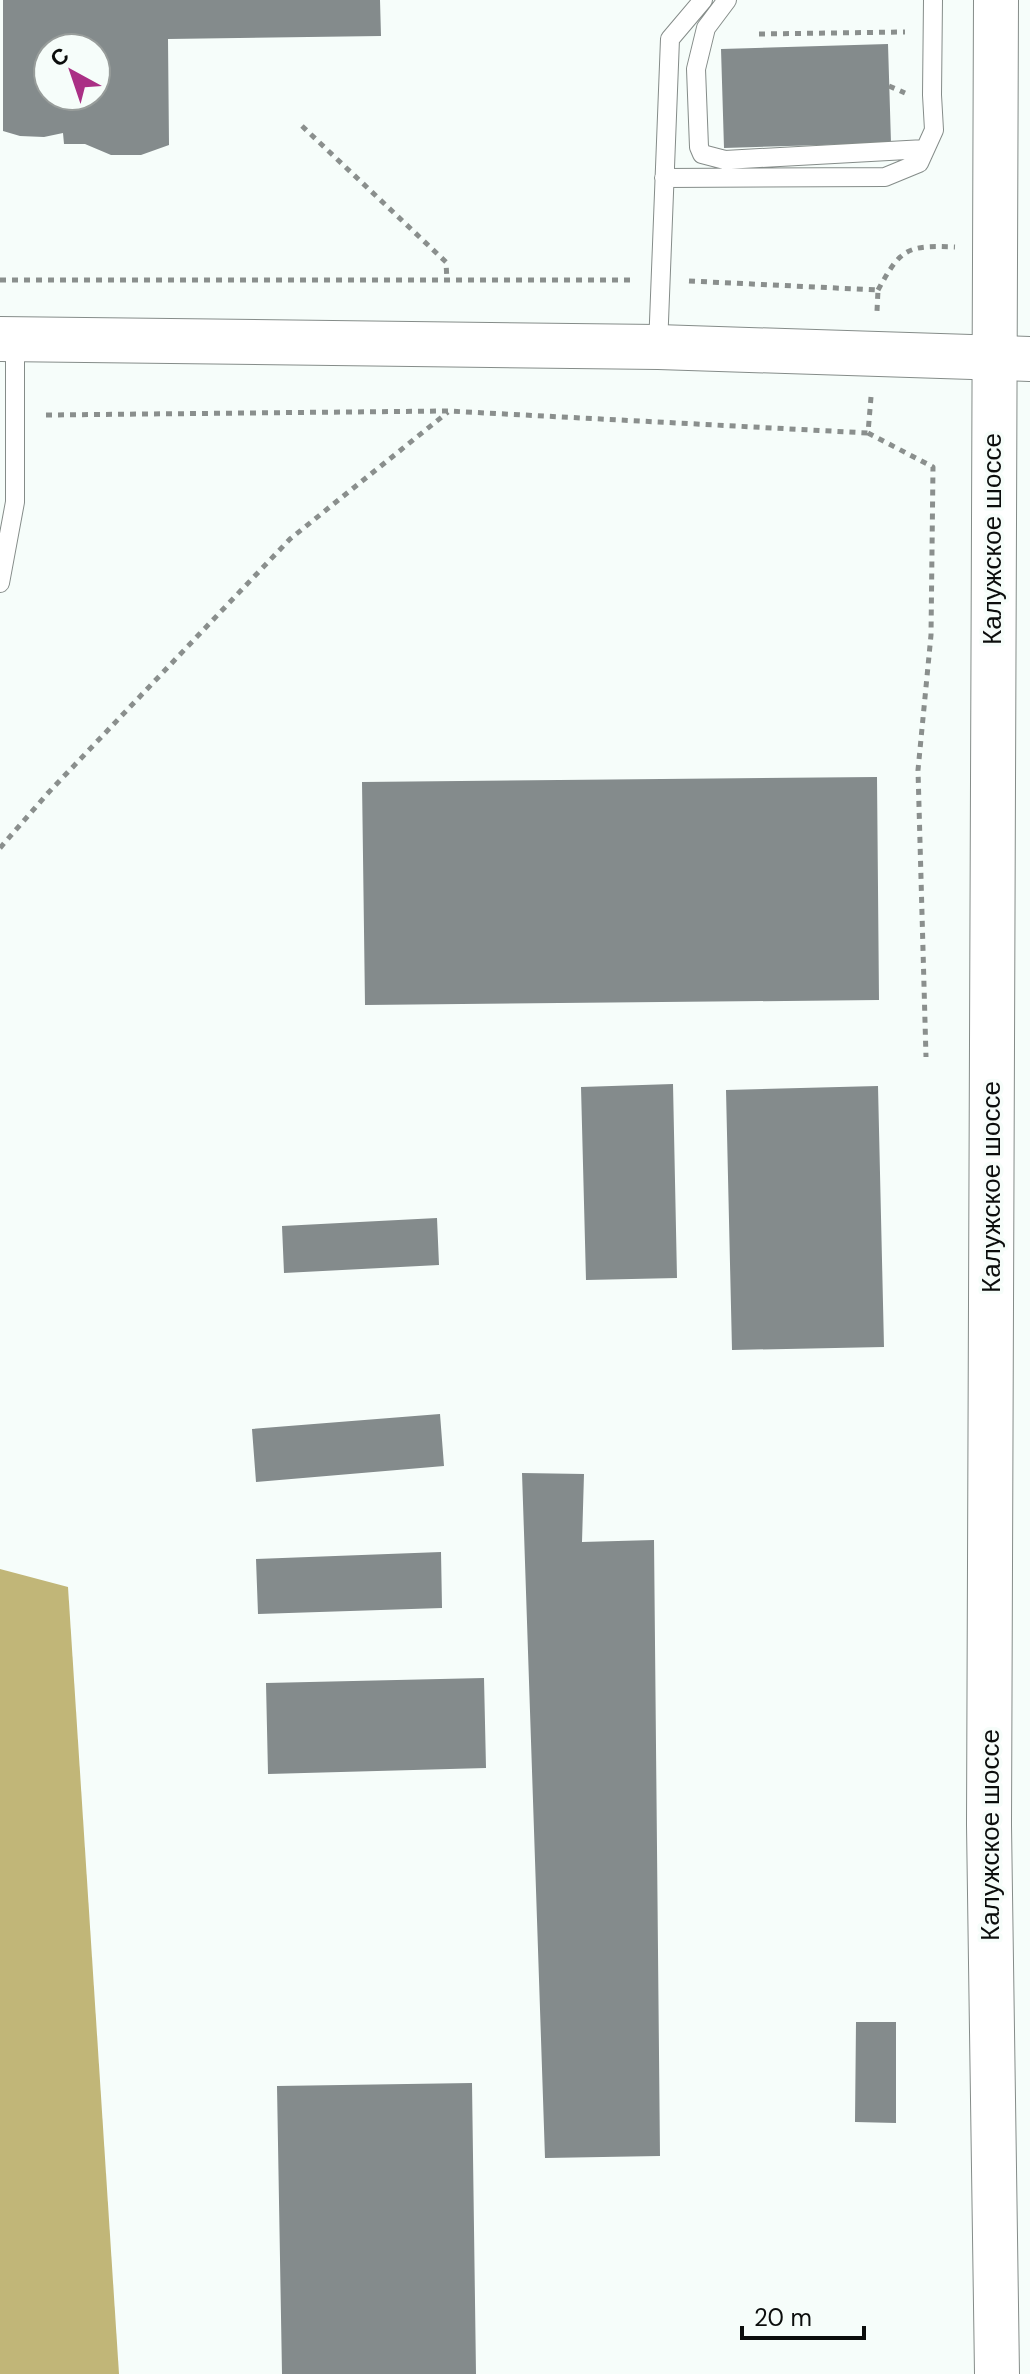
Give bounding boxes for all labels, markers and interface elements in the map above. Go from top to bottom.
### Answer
north arrow [32,32,112,112]
text: С [44,41,75,73]
street label: Калужское шоссе [975,433,1009,645]
street label: Калужское шоссе [974,1081,1008,1293]
street label: Калужское шоссе [973,1729,1007,1941]
scale bar [742,2290,864,2340]
text: 20 m [754,2302,812,2333]

